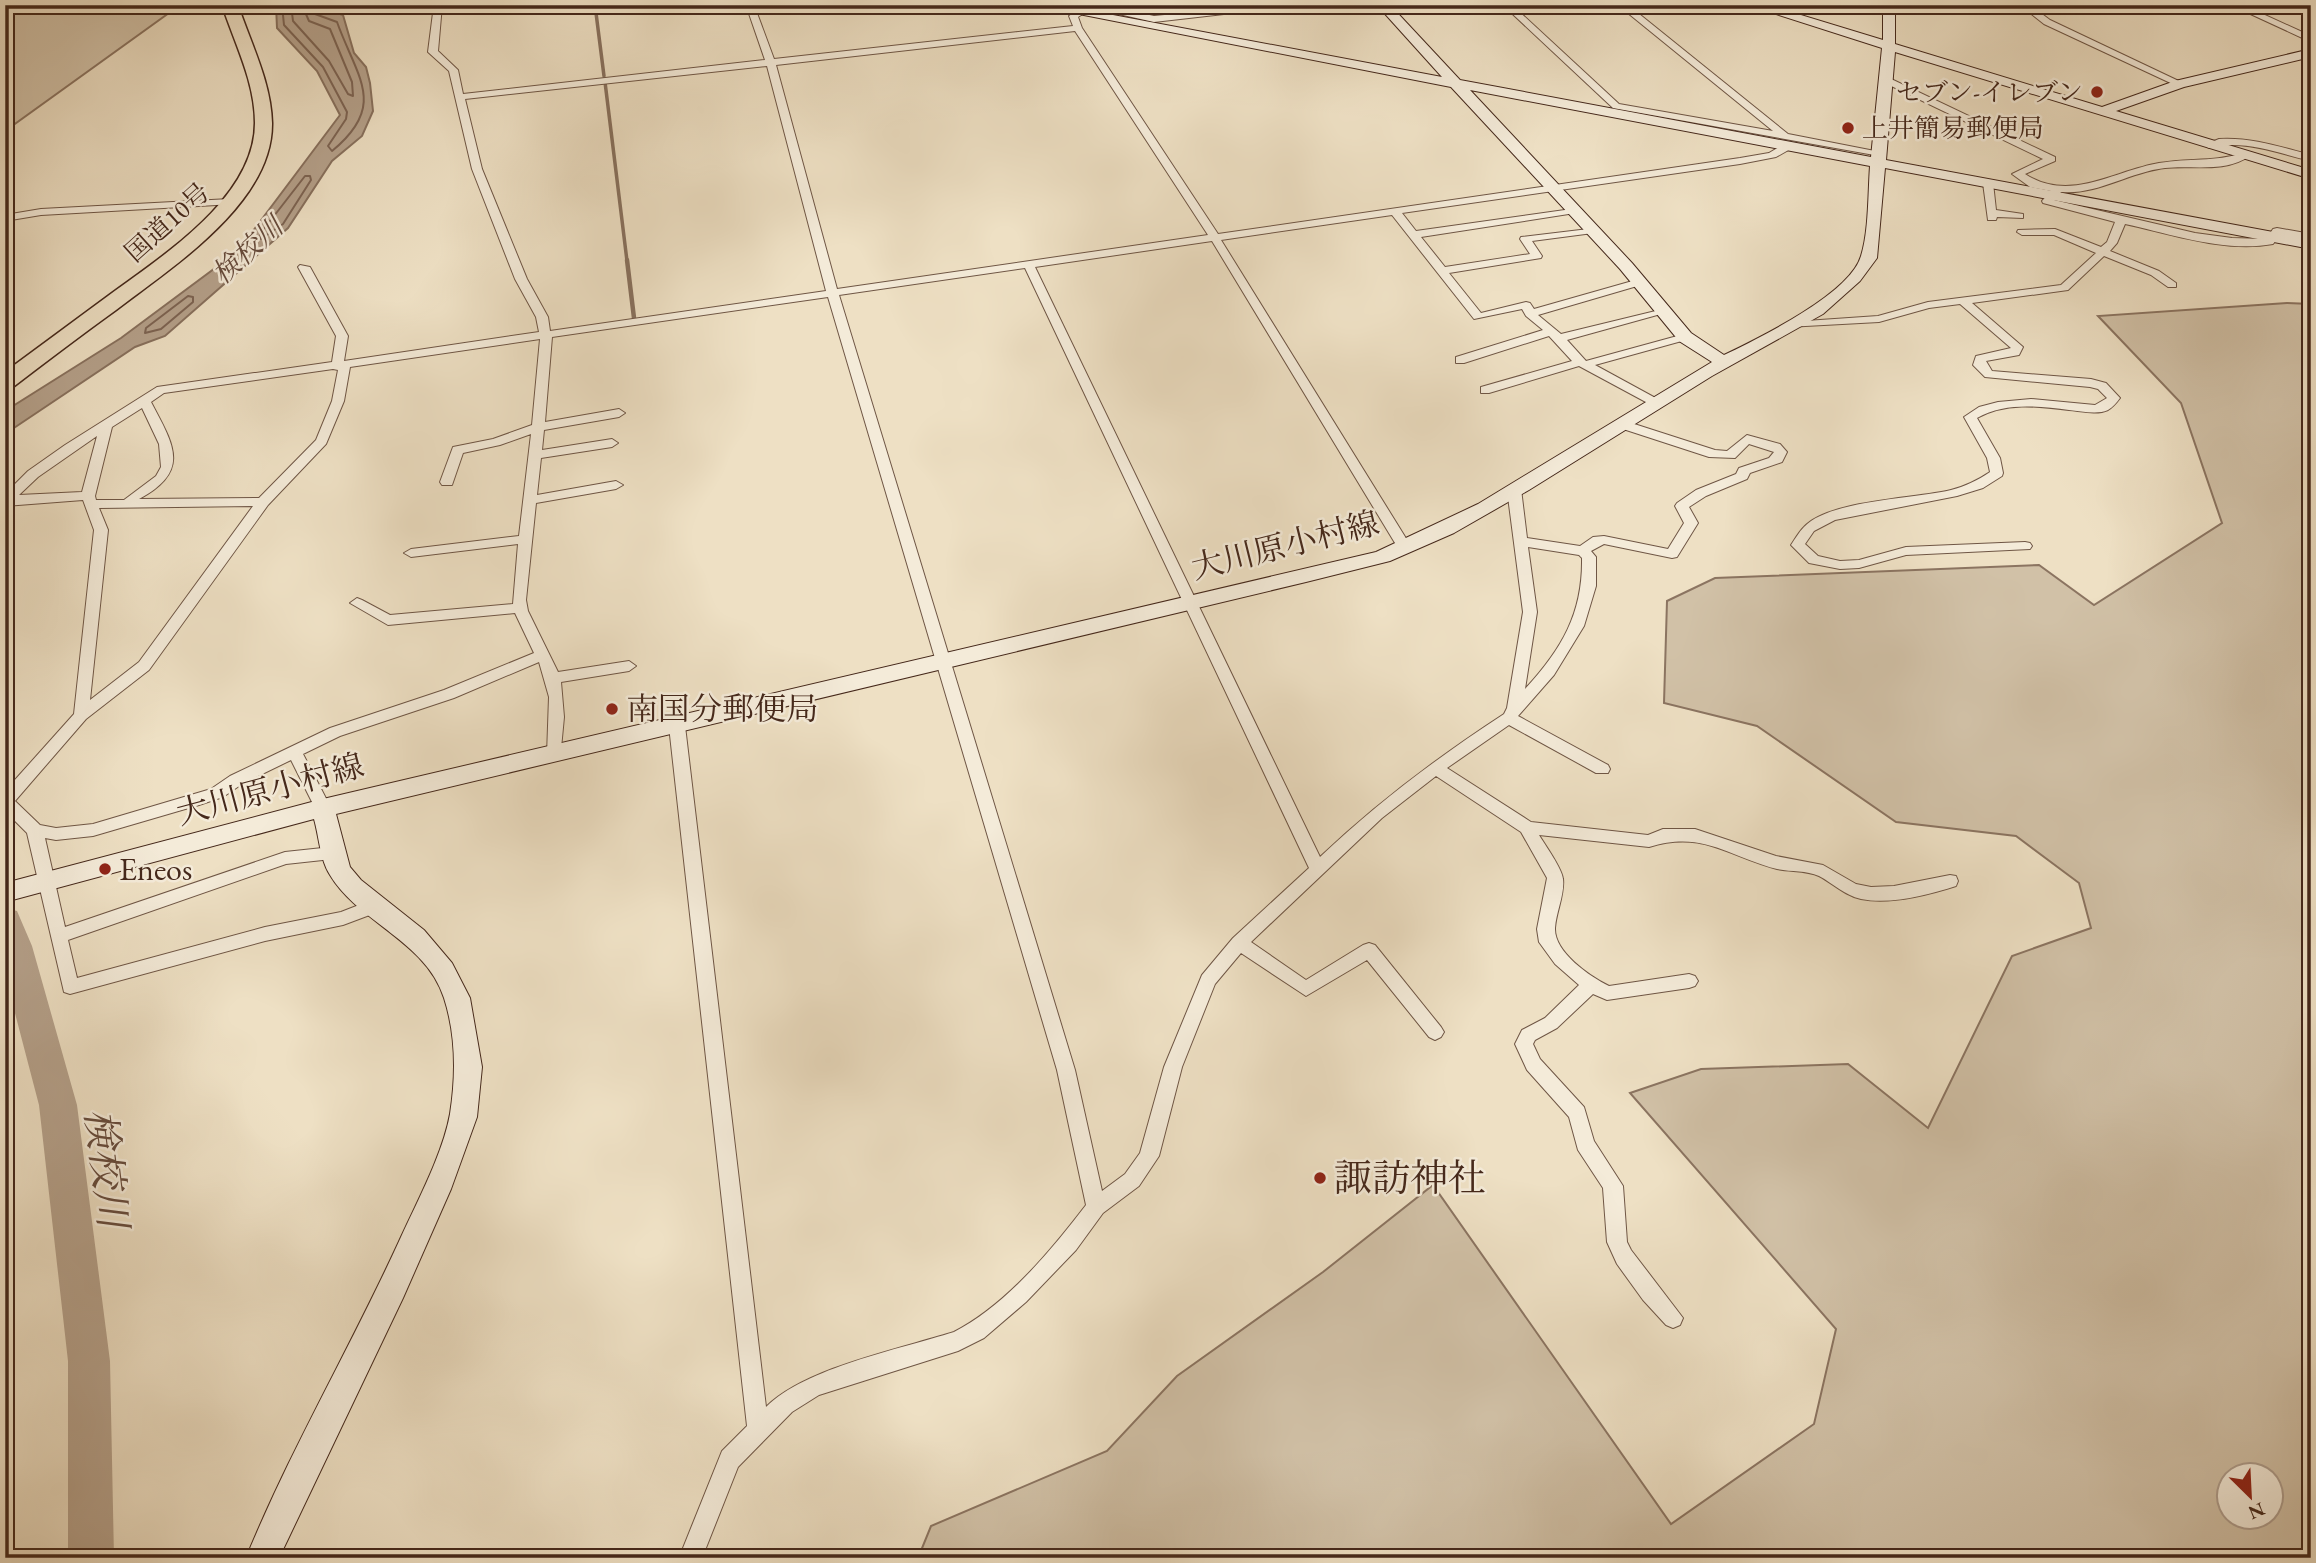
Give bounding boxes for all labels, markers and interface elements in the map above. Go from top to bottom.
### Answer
place label: セブン-イレブン [1896,75,2083,109]
marker: セブン-イレブン [2089,84,2105,100]
place label: 上井簡易郵便局 [1862,111,2044,145]
marker: 上井簡易郵便局 [1840,120,1856,136]
street label: 国道10号 [117,175,217,269]
water label: 検校川 [204,207,292,291]
street label: 大川原小村線 [1187,501,1383,589]
place label: 南国分郵便局 [626,688,818,730]
marker: 南国分郵便局 [604,701,620,717]
street label: 大川原小村線 [172,744,368,834]
place label: Eneos [119,848,192,890]
marker: Eneos [97,861,113,877]
water label: 検校川 [74,1105,141,1235]
place label: 諏訪神社 [1334,1153,1486,1202]
marker: 諏訪神社 [1312,1170,1328,1186]
north arrow [2214,1462,2284,1532]
text: N [2244,1497,2269,1526]

